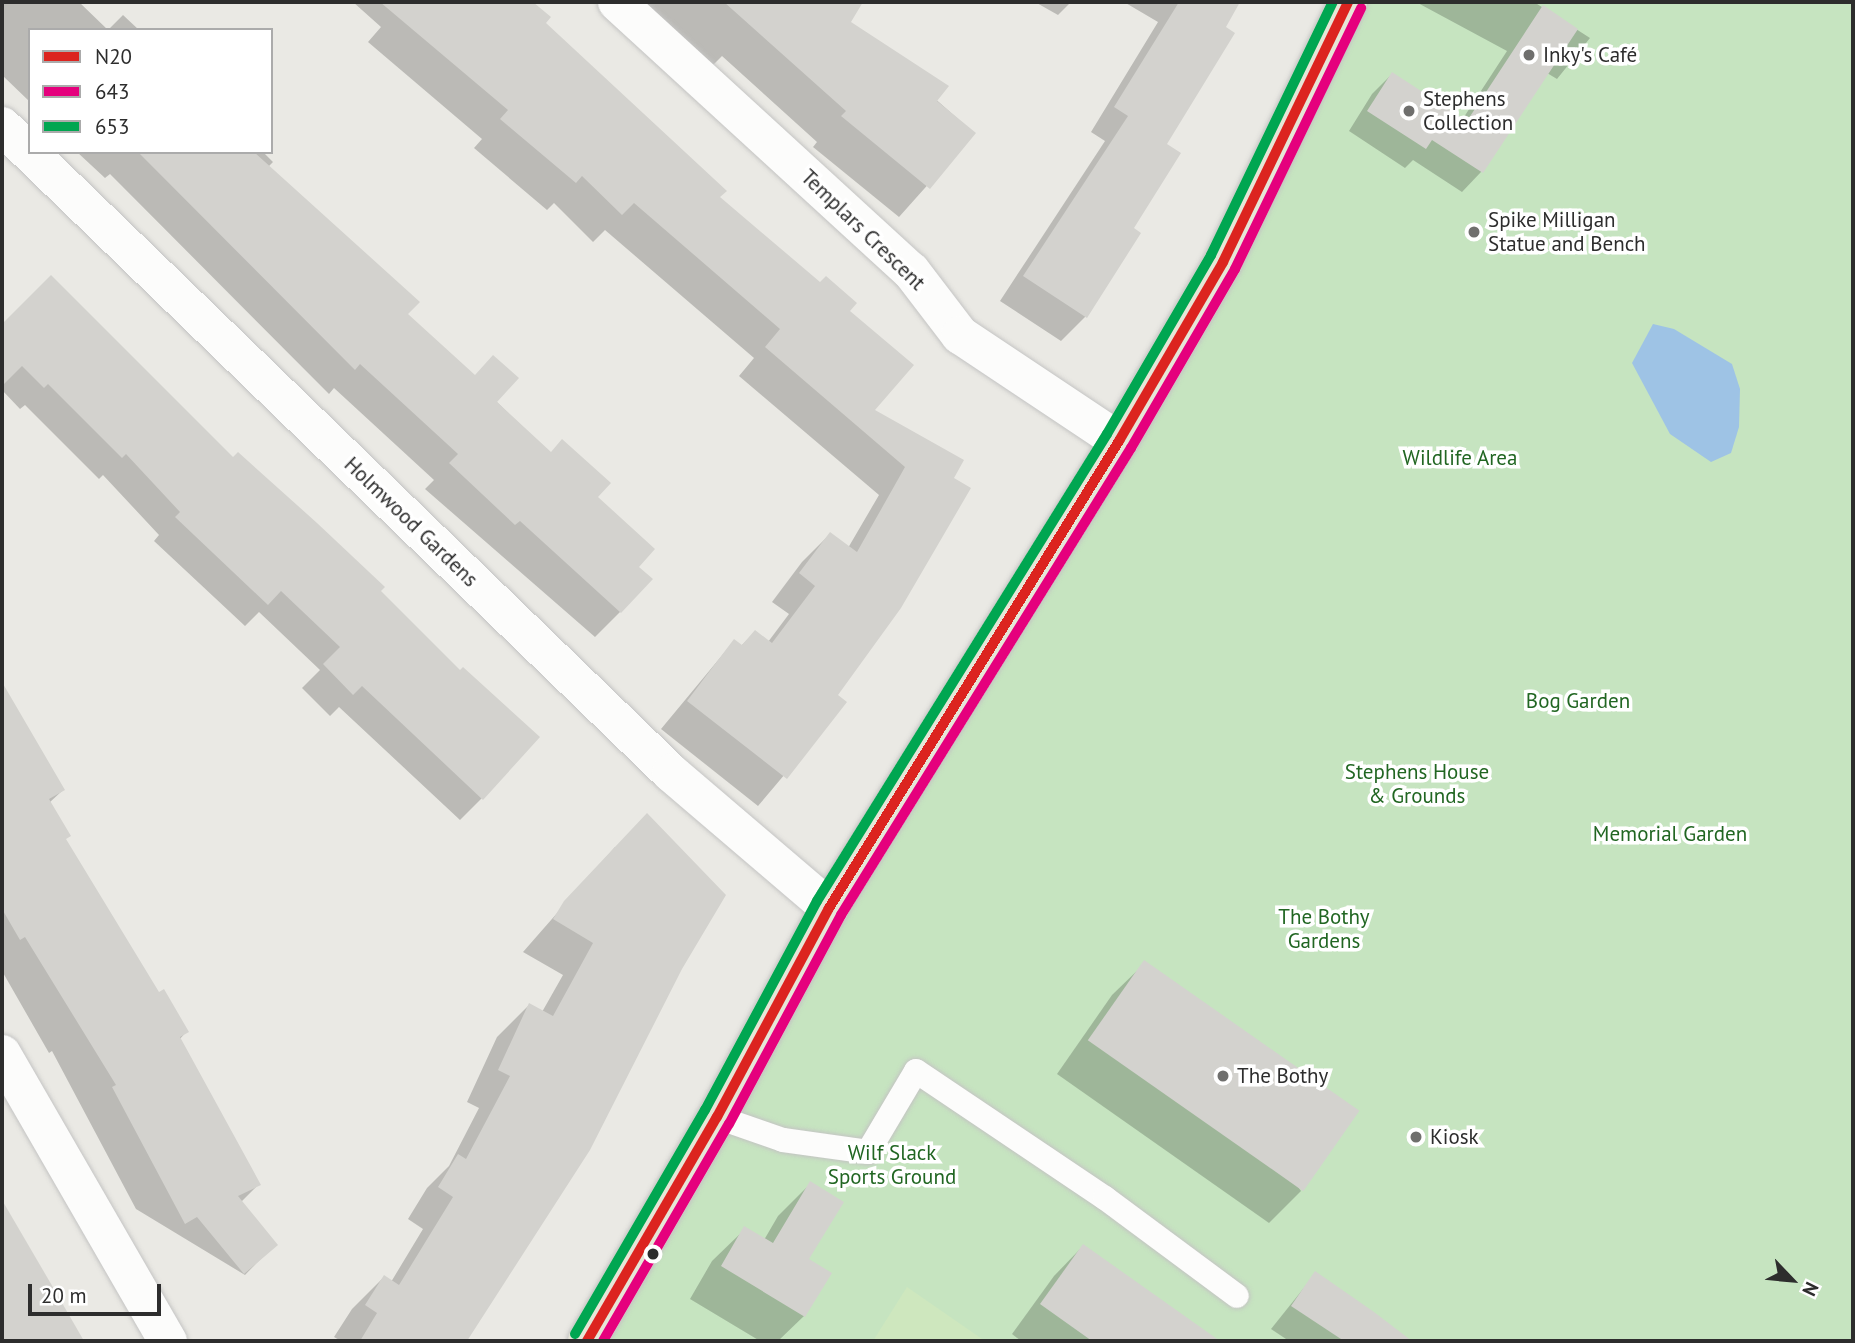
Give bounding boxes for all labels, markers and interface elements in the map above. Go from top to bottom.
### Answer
legend [28,28,273,154]
place label: Inky's Café [1543,42,1637,68]
text: N20 [95,43,132,70]
marker: Inky's Café [1521,47,1537,63]
text: 643 [95,78,129,105]
place label: Stephens Collection [1423,86,1513,136]
marker: Stephens Collection [1401,103,1417,119]
text: 653 [95,113,129,140]
street label: Templars Crescent [796,164,930,296]
place label: Spike Milligan Statue and Bench [1488,207,1646,257]
marker: Spike Milligan Statue and Bench [1466,224,1482,240]
park label: Wildlife Area [1402,445,1518,471]
street label: Holmwood Gardens [339,452,483,592]
park label: Bog Garden [1526,688,1630,714]
park label: Stephens House & Grounds [1345,759,1489,809]
park label: Memorial Garden [1593,821,1747,847]
park label: The Bothy Gardens [1278,904,1370,954]
place label: The Bothy [1237,1063,1328,1089]
marker: The Bothy [1215,1068,1231,1084]
place label: Kiosk [1430,1124,1479,1150]
marker: Kiosk [1408,1129,1424,1145]
park label: Wilf Slack Sports Ground [828,1140,956,1190]
north arrow [1757,1245,1827,1315]
unlabelled marker [646,1247,660,1261]
scale bar [32,1270,164,1314]
text: N [1797,1278,1824,1300]
text: 20 m [41,1282,87,1309]

